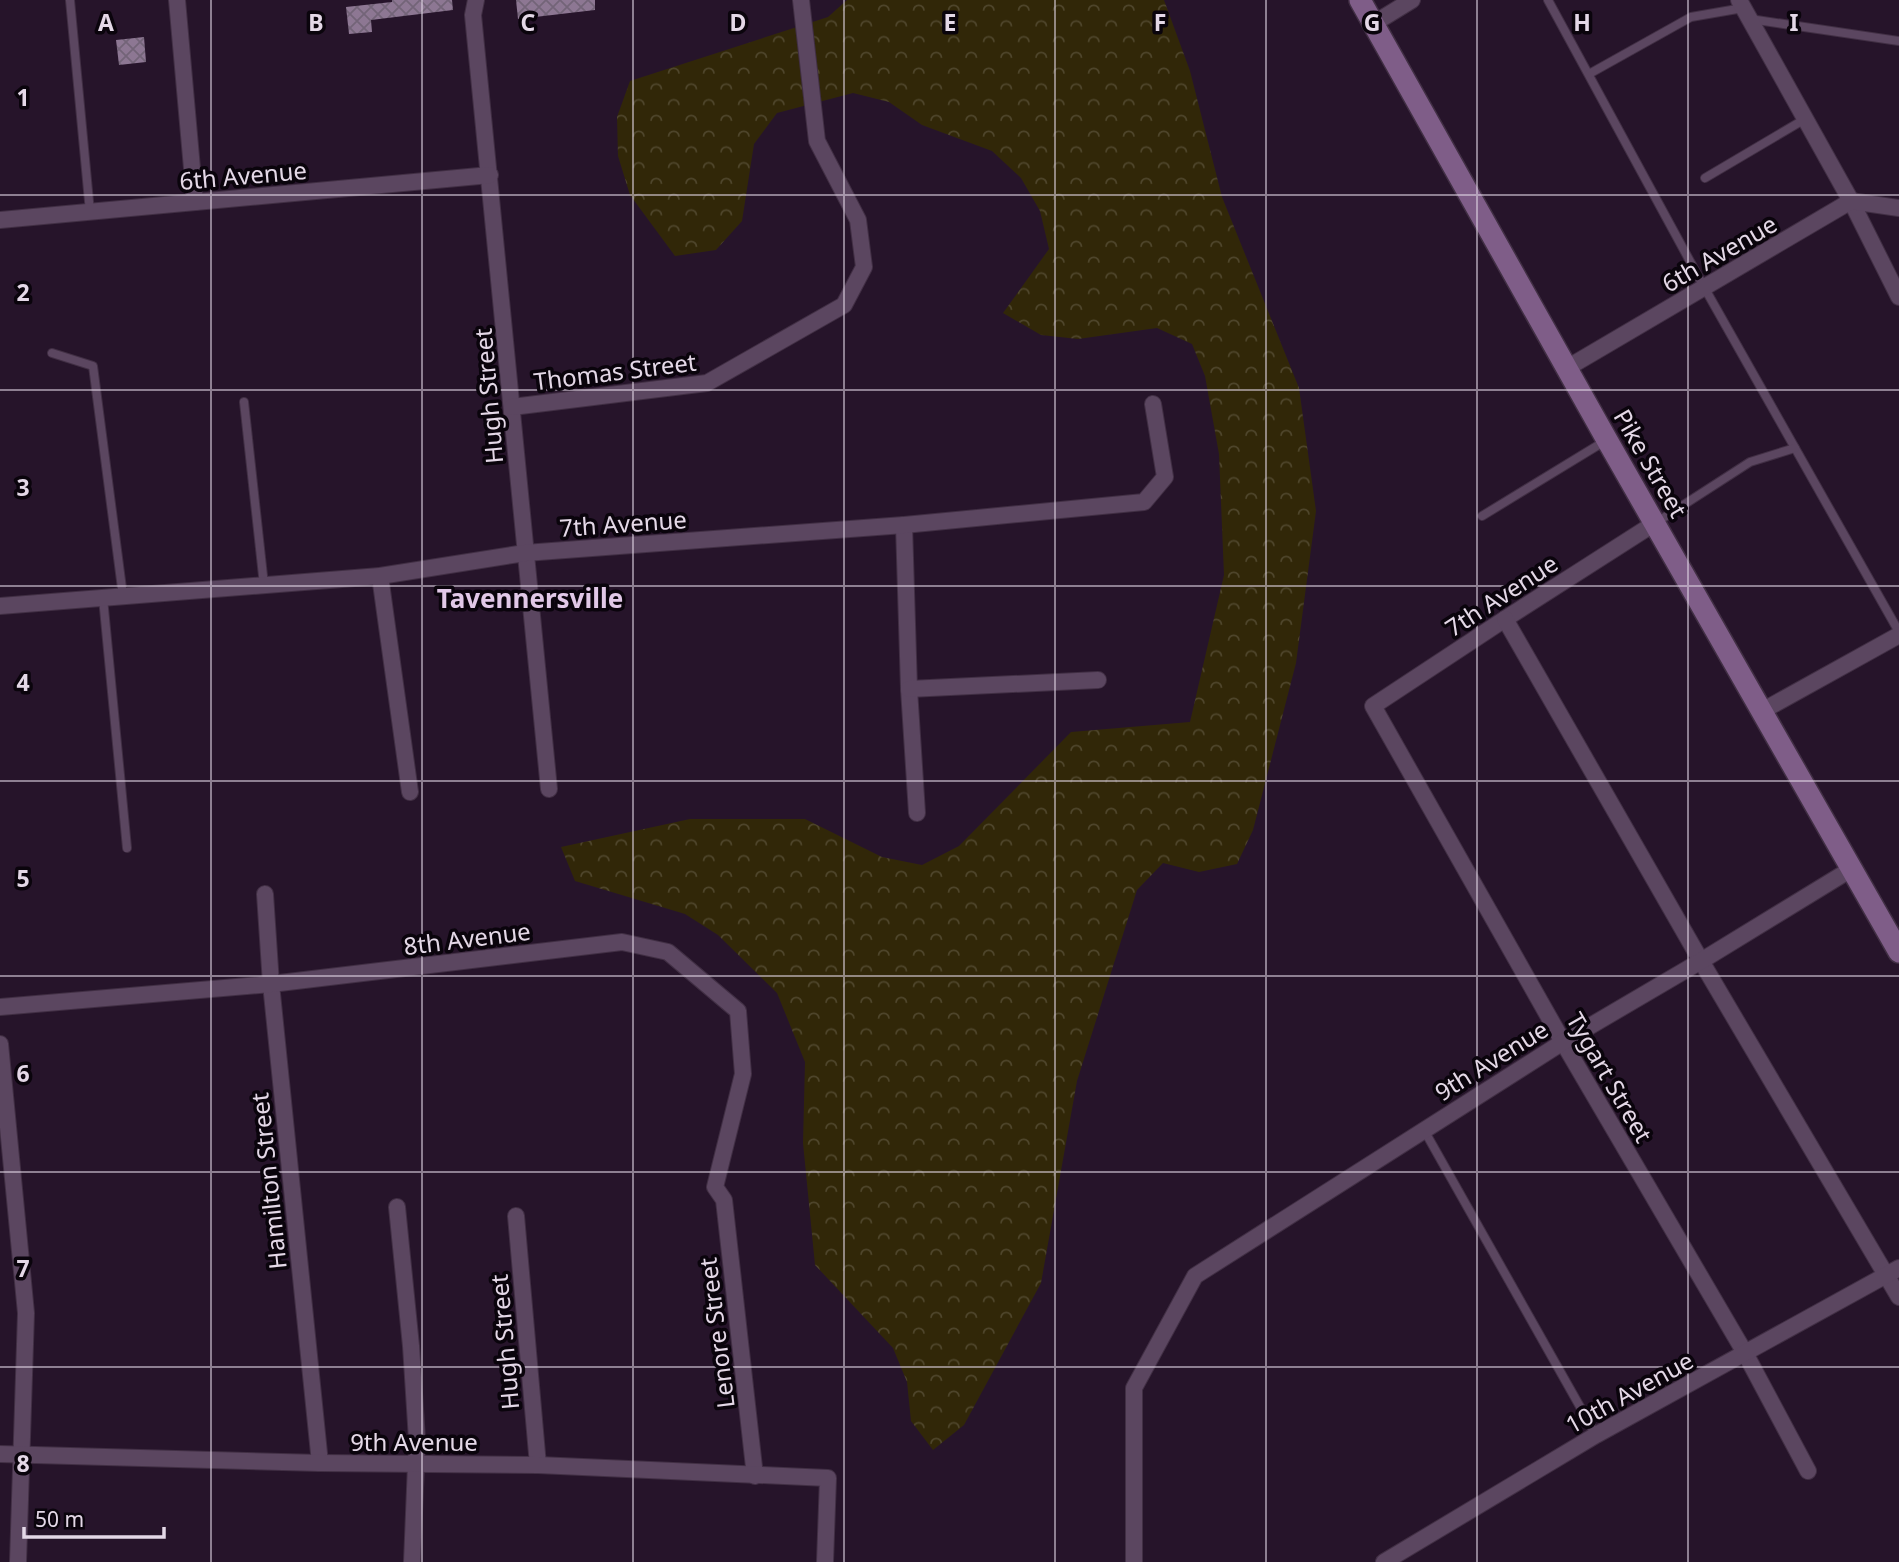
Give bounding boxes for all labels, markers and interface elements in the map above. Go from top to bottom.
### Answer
text: A [98,6,114,38]
text: B [308,6,324,38]
text: C [521,6,536,38]
text: D [730,6,746,38]
text: E [944,6,956,38]
text: F [1154,6,1166,38]
text: G [1364,6,1380,38]
text: H [1573,6,1591,38]
text: I [1790,6,1799,38]
text: 1 [16,81,30,113]
street label: 6th Avenue [178,153,308,197]
street label: 6th Avenue [1655,207,1783,299]
text: 2 [16,276,30,308]
street label: Hugh Street [466,327,510,465]
street label: Thomas Street [532,345,698,397]
street label: Pike Street [1607,403,1696,524]
text: 3 [16,471,30,503]
street label: 7th Avenue [558,502,688,544]
street label: 7th Avenue [1438,546,1564,644]
district label: Tavennersville [437,580,623,616]
text: 4 [16,666,30,698]
text: 5 [16,862,30,894]
street label: 8th Avenue [402,914,532,962]
street label: Tygart Street [1559,1006,1661,1148]
street label: 9th Avenue [1428,1012,1554,1108]
text: 6 [16,1057,30,1089]
street label: Hamilton Street [242,1091,294,1271]
text: 7 [16,1252,30,1284]
street label: Lenore Street [690,1255,742,1410]
street label: Hugh Street [482,1273,526,1411]
street label: 10th Avenue [1559,1343,1699,1441]
street label: 9th Avenue [350,1425,478,1458]
text: 8 [16,1447,30,1479]
scale bar [24,1496,164,1540]
text: 50 m [35,1505,84,1533]

